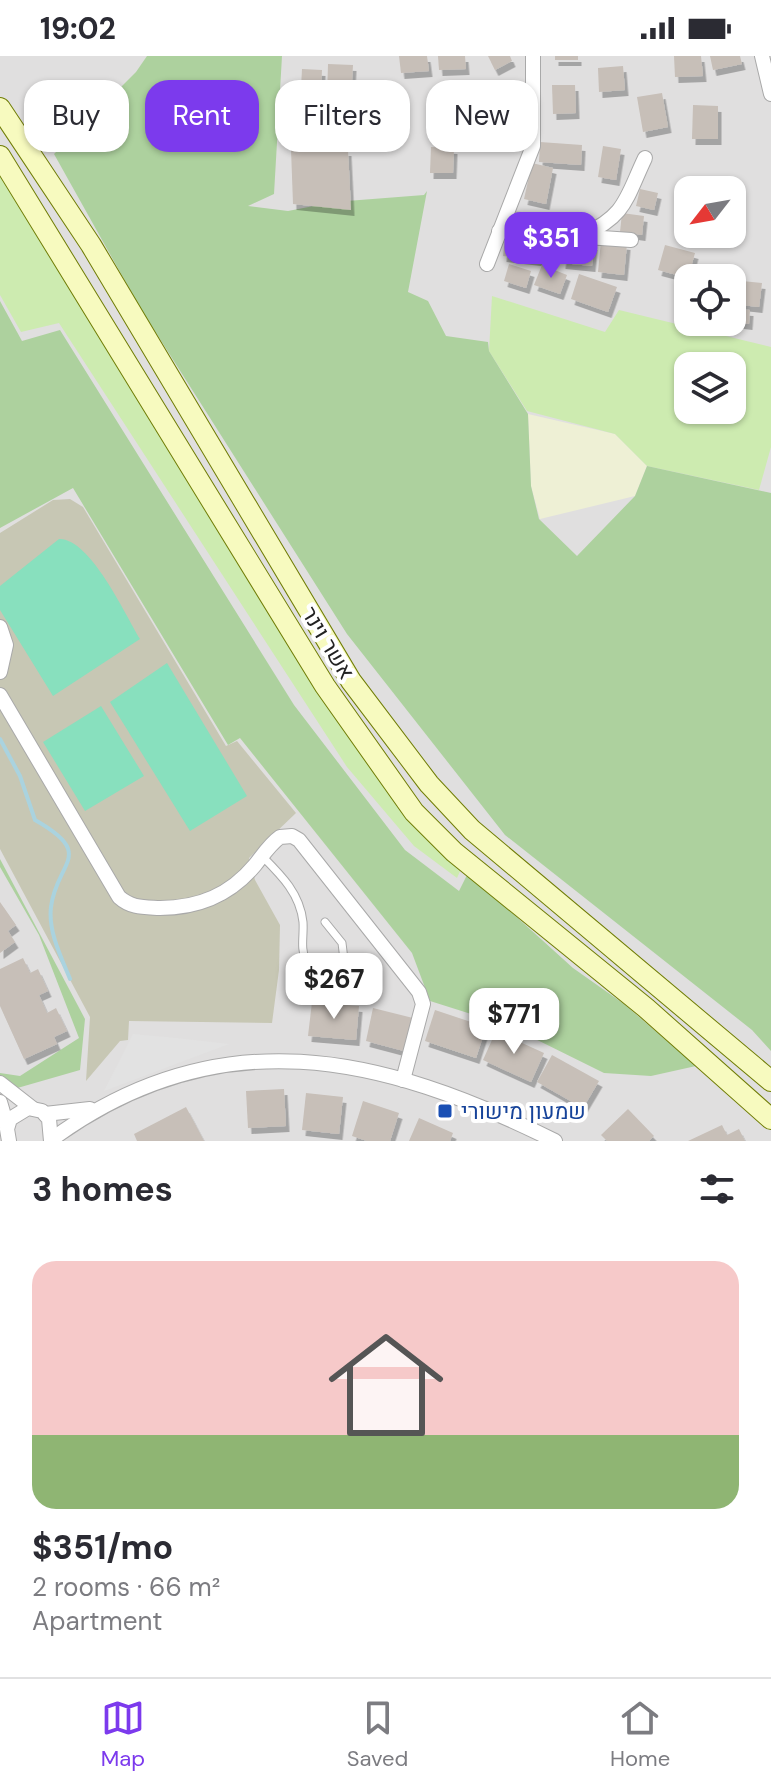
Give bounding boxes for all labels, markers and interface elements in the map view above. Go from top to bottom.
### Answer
text: 19:02 [40,9,116,48]
chip: Buy [24,80,129,152]
chip: Rent [145,80,259,152]
chip: Filters [275,80,410,152]
chip: New [426,80,538,152]
north arrow [674,176,746,248]
map controls [674,176,746,424]
pin: $351 [504,212,598,280]
text: $351 [522,221,580,255]
button: locate [674,264,746,336]
button: layers [674,352,746,424]
street label: אשר וינר [295,601,361,685]
pin: $267 [287,953,381,1021]
text: $267 [304,962,364,996]
pin: $771 [467,988,561,1056]
text: $771 [487,997,541,1031]
place label: שמעון מישורי [461,1097,586,1126]
marker: שמעון מישורי [436,1102,454,1120]
text: 3 homes [32,1167,173,1212]
icon: filters [695,1167,739,1211]
icon: home [314,1313,458,1457]
text: $351/mo [32,1525,173,1570]
text: 2 rooms · 66 m² [32,1570,220,1604]
text: Apartment [32,1604,163,1638]
tab: Map [101,1696,145,1773]
tab: Saved [347,1696,408,1773]
tab: Home [610,1696,670,1773]

